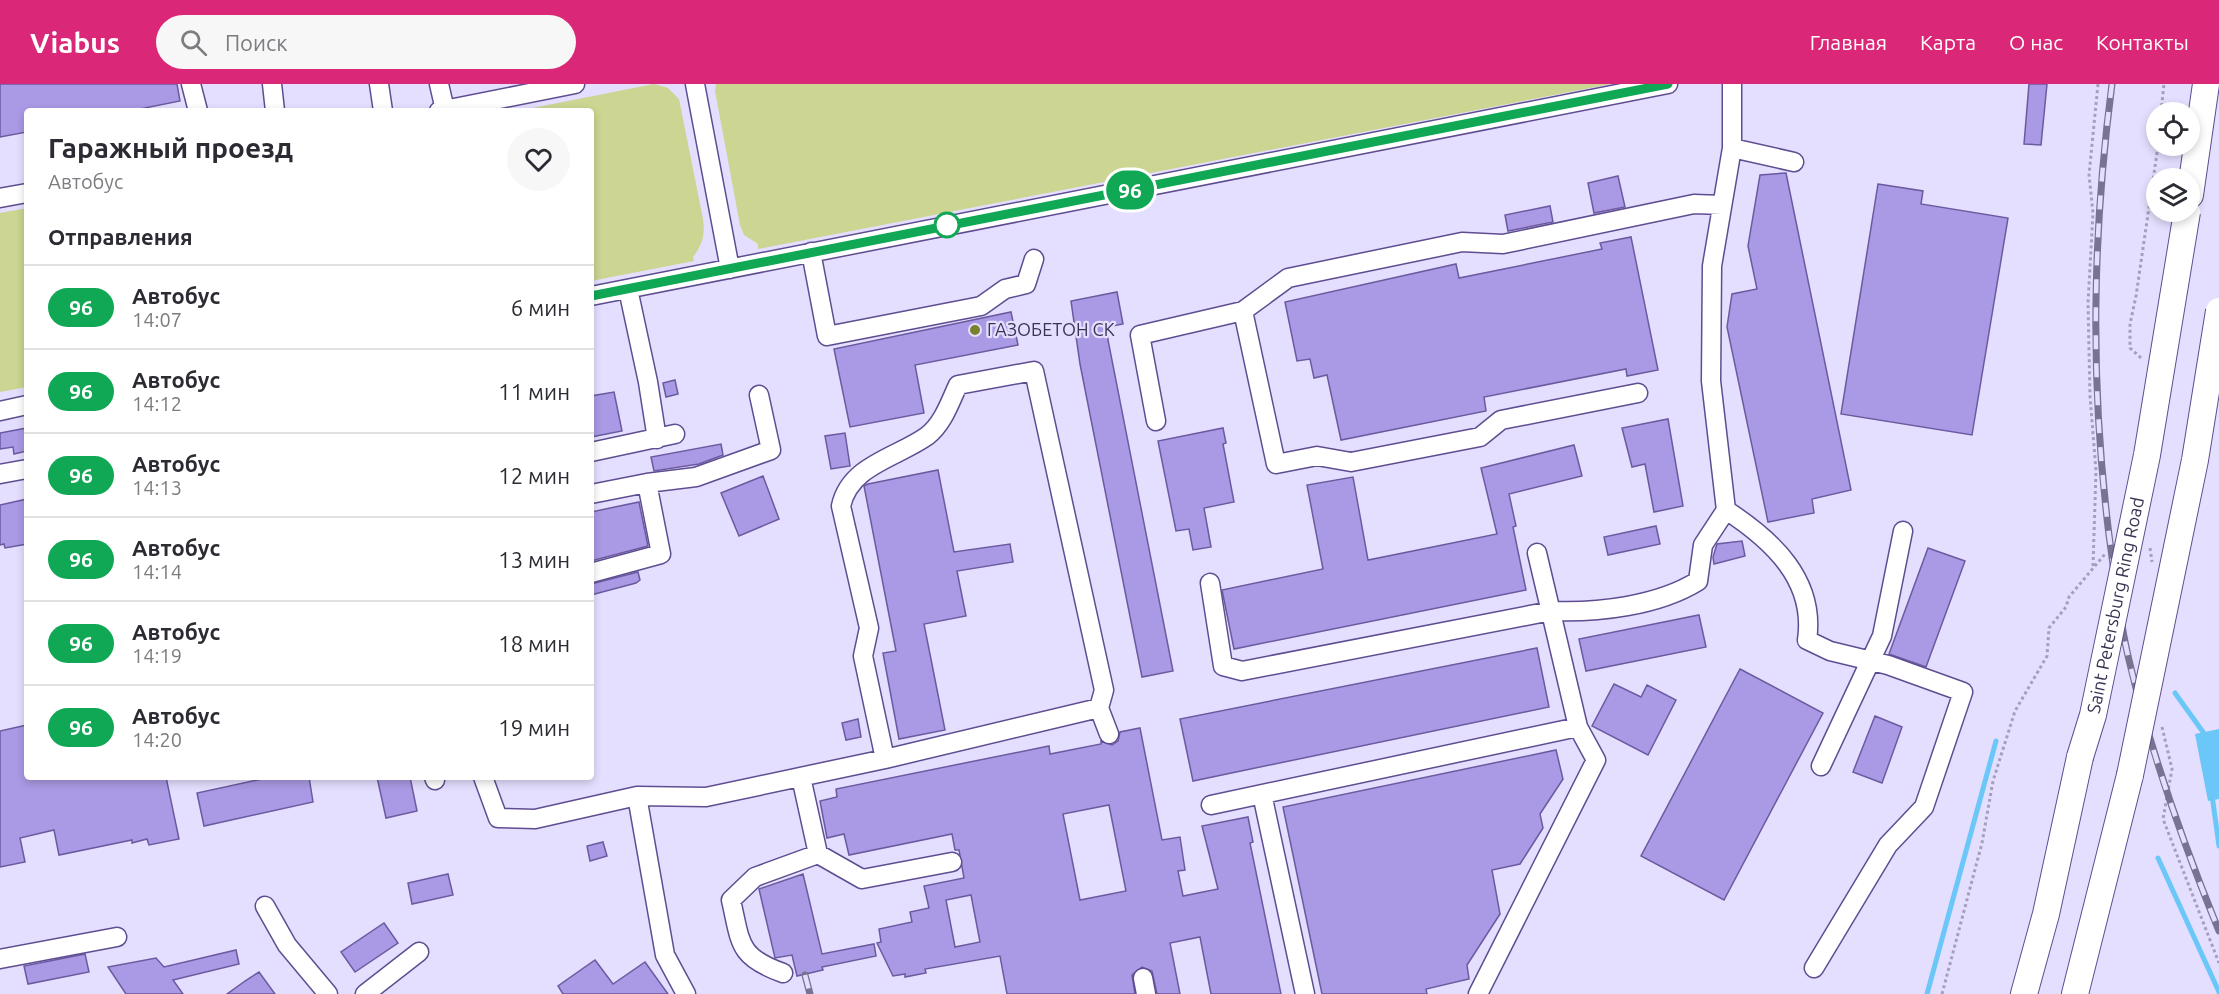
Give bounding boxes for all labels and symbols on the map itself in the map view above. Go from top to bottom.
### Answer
line badge: 96 [1103,170,1157,210]
unlabelled marker [934,212,960,238]
place label: ГАЗОБЕТОН СК [987,319,1115,339]
marker: ГАЗОБЕТОН СК [968,323,982,337]
street label: Saint Petersburg Ring Road [2083,495,2147,715]

